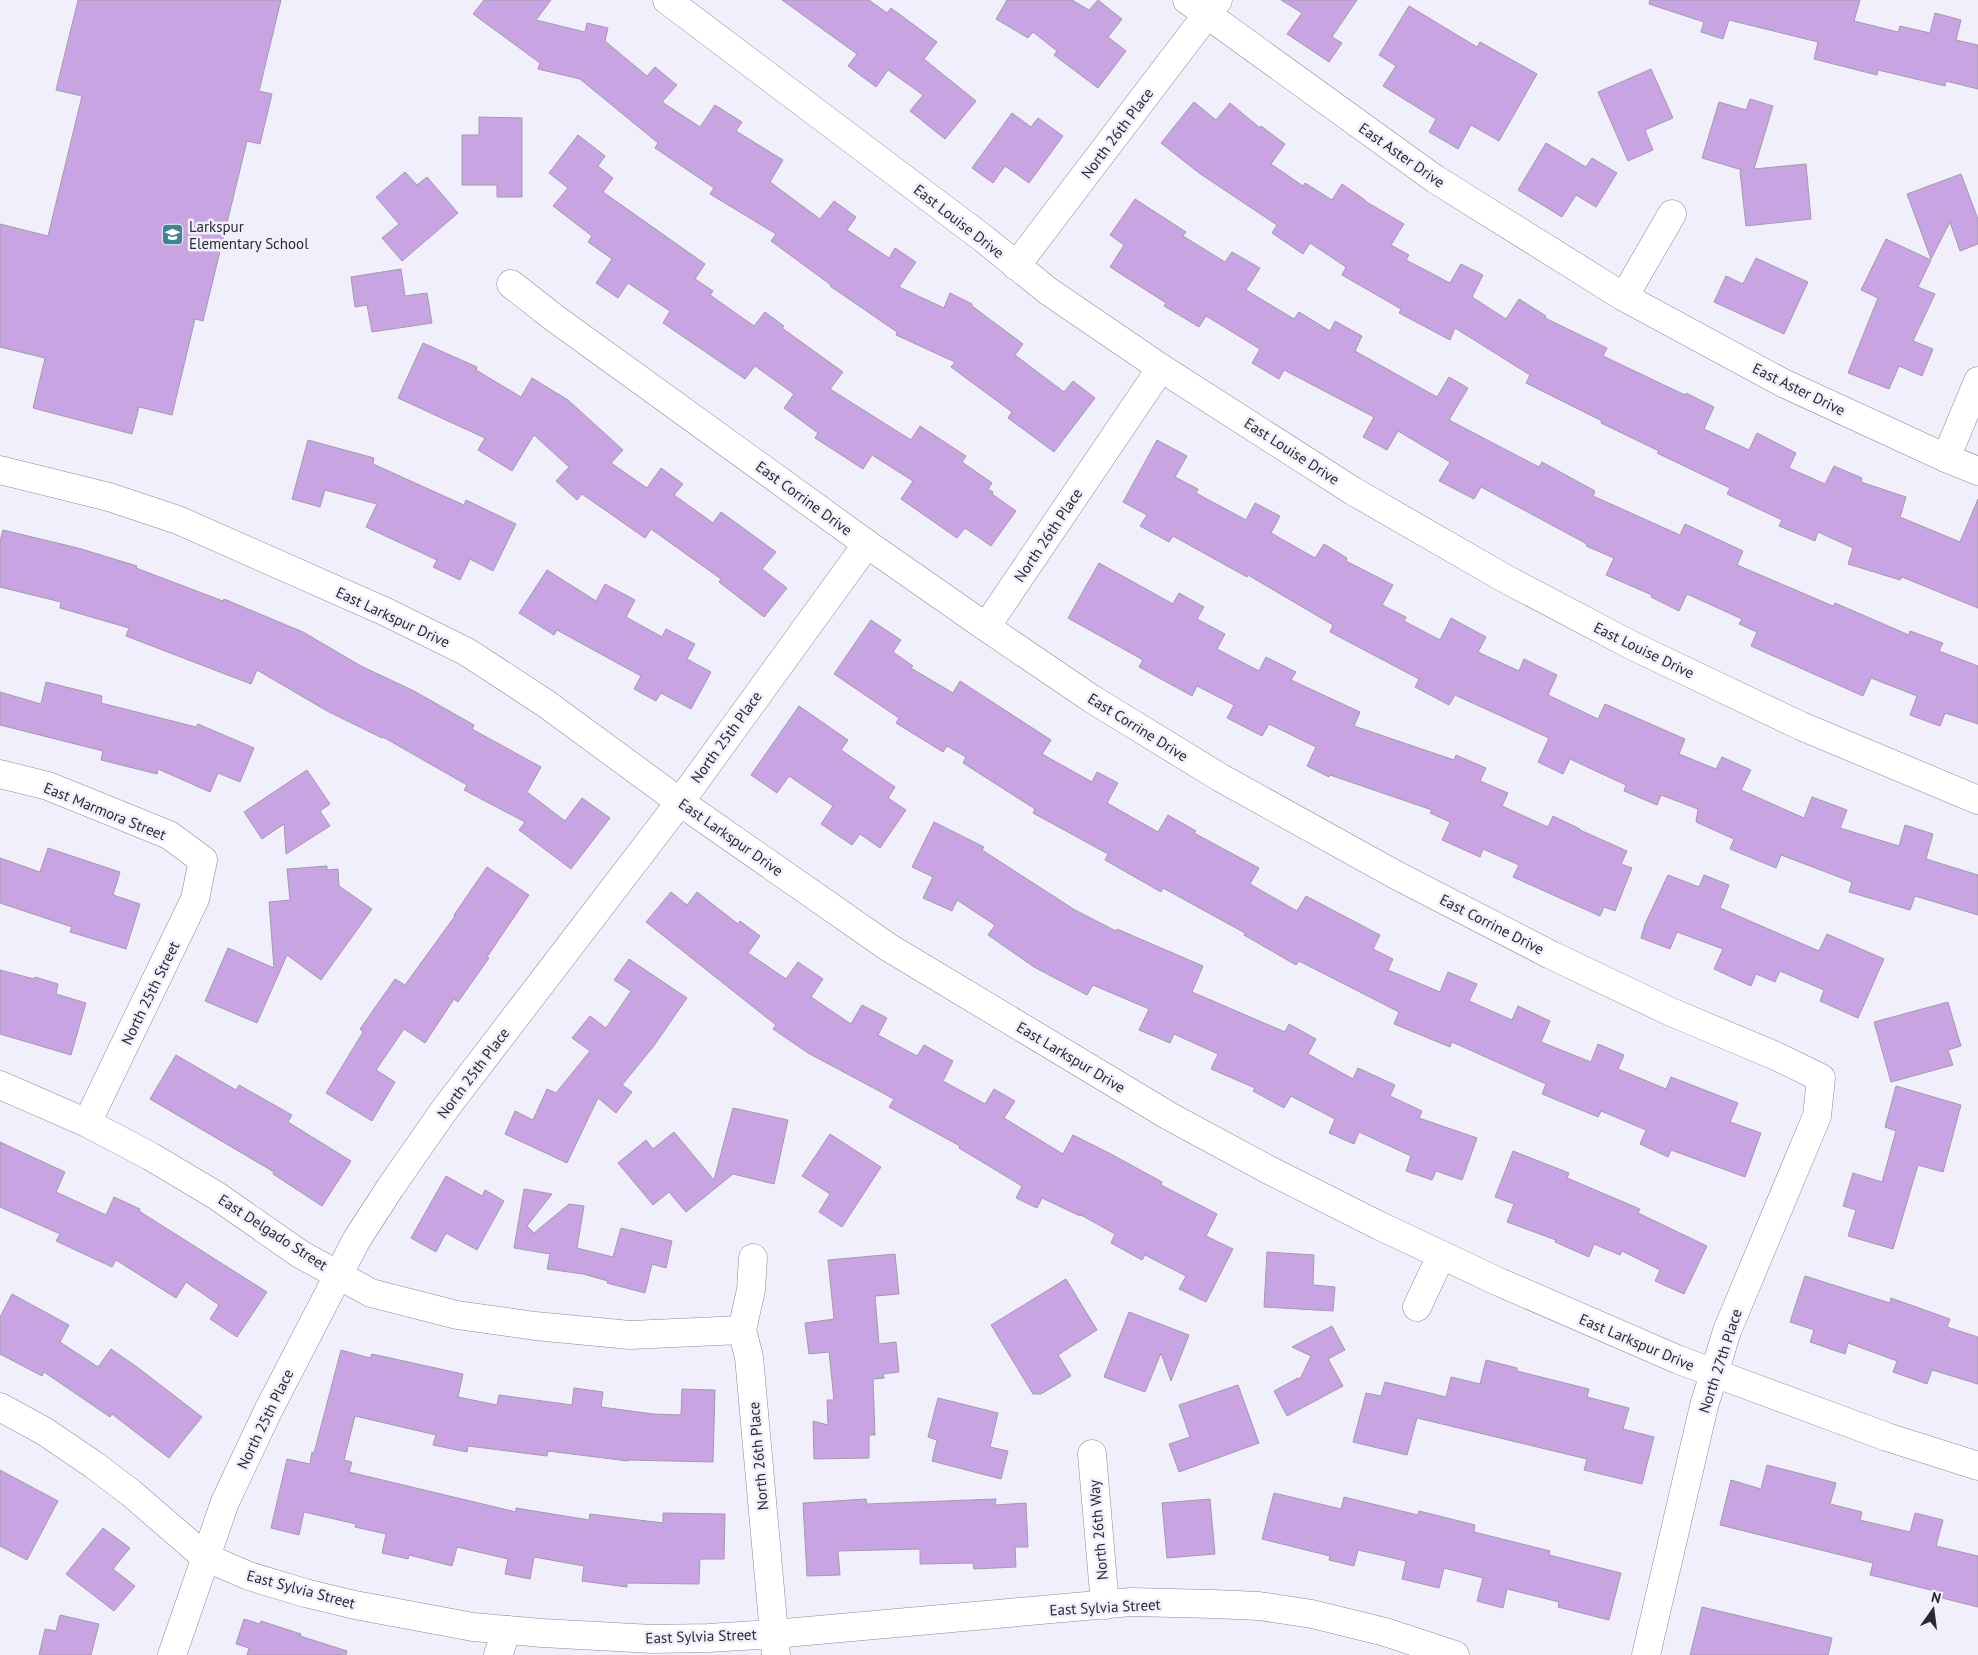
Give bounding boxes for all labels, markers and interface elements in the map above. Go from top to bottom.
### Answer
street label: North 26th Place [1077,84,1157,182]
street label: East Aster Drive [1355,118,1449,192]
street label: East Louise Drive [910,180,1008,262]
place label: Larkspur Elementary School [189,217,309,253]
school or university icon: Larkspur Elementary School [161,223,185,247]
street label: East Aster Drive [1750,358,1848,420]
street label: East Louise Drive [1241,413,1343,489]
street label: East Corrine Drive [752,457,856,539]
street label: North 26th Place [1010,485,1086,585]
street label: East Larkspur Drive [333,582,453,652]
street label: East Louise Drive [1591,617,1697,683]
street label: North 25th Place [686,687,766,787]
street label: East Corrine Drive [1084,689,1192,765]
street label: East Marmora Street [41,778,169,844]
street label: East Larkspur Drive [675,794,787,880]
street label: East Corrine Drive [1437,890,1547,958]
street label: North 25th Street [117,938,183,1048]
street label: East Larkspur Drive [1013,1017,1129,1097]
street label: North 25th Place [433,1024,513,1122]
street label: East Delgado Street [215,1190,331,1274]
street label: North 27th Place [1694,1306,1746,1416]
street label: East Larkspur Drive [1577,1309,1697,1375]
street label: North 25th Place [233,1366,297,1472]
street label: North 26th Place [744,1401,772,1511]
street label: North 26th Way [1084,1479,1112,1581]
street label: East Sylvia Street [245,1565,357,1613]
north arrow [1908,1585,1958,1635]
text: N [1930,1588,1943,1607]
street label: East Sylvia Street [1049,1595,1161,1619]
street label: East Sylvia Street [645,1625,757,1647]

